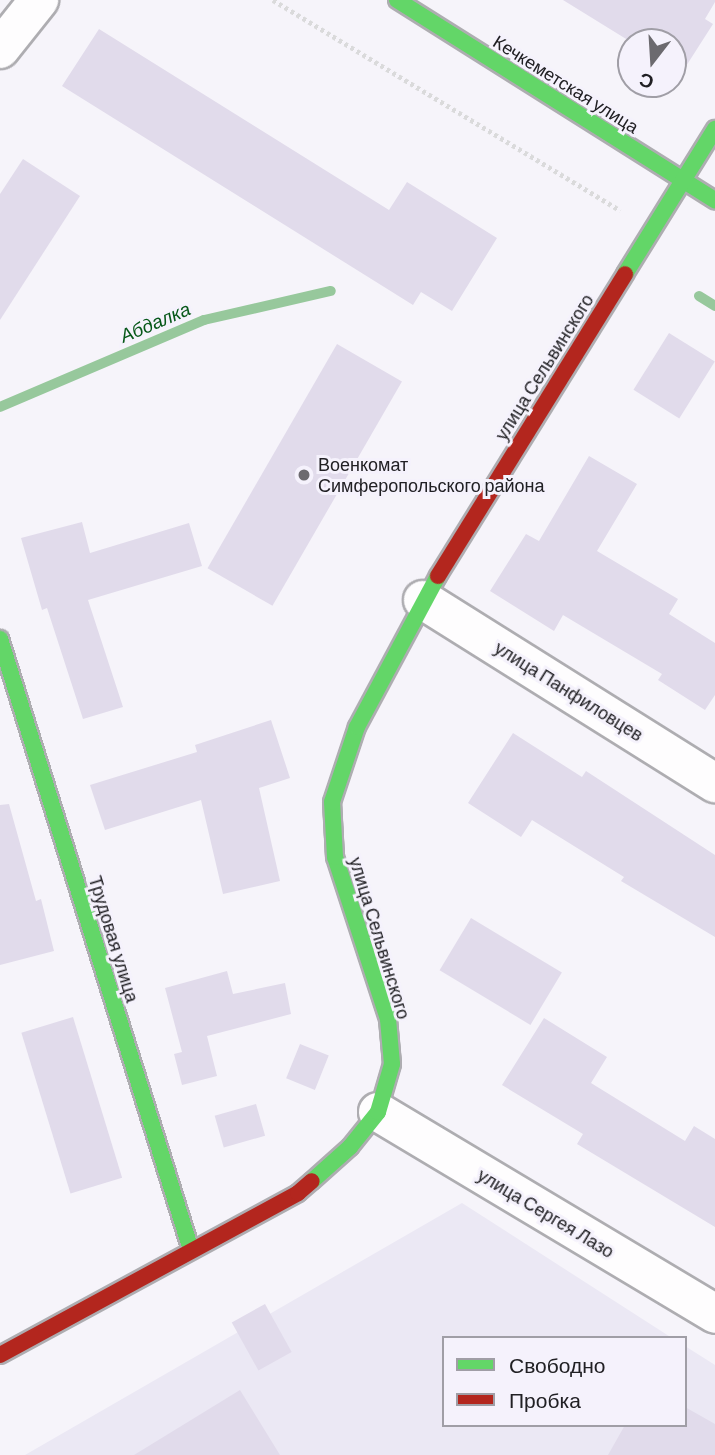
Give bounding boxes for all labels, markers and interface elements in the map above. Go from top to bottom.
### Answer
north arrow [617,28,687,98]
street label: Кечкеметская улица [489,31,643,137]
text: С [636,69,656,95]
street label: улица Сельвинского [490,290,598,444]
water label: Абдалка [116,297,194,347]
place label: Военкомат Симферопольского района [318,454,544,496]
marker: Военкомат Симферопольского района [296,467,312,483]
street label: улица Панфиловцев [491,637,647,745]
street label: улица Сельвинского [345,854,415,1022]
street label: Трудовая улица [85,873,143,1005]
street label: улица Сергея Лазо [474,1164,618,1262]
legend [442,1336,687,1427]
text: Свободно [509,1352,606,1377]
text: Пробка [509,1387,581,1412]

